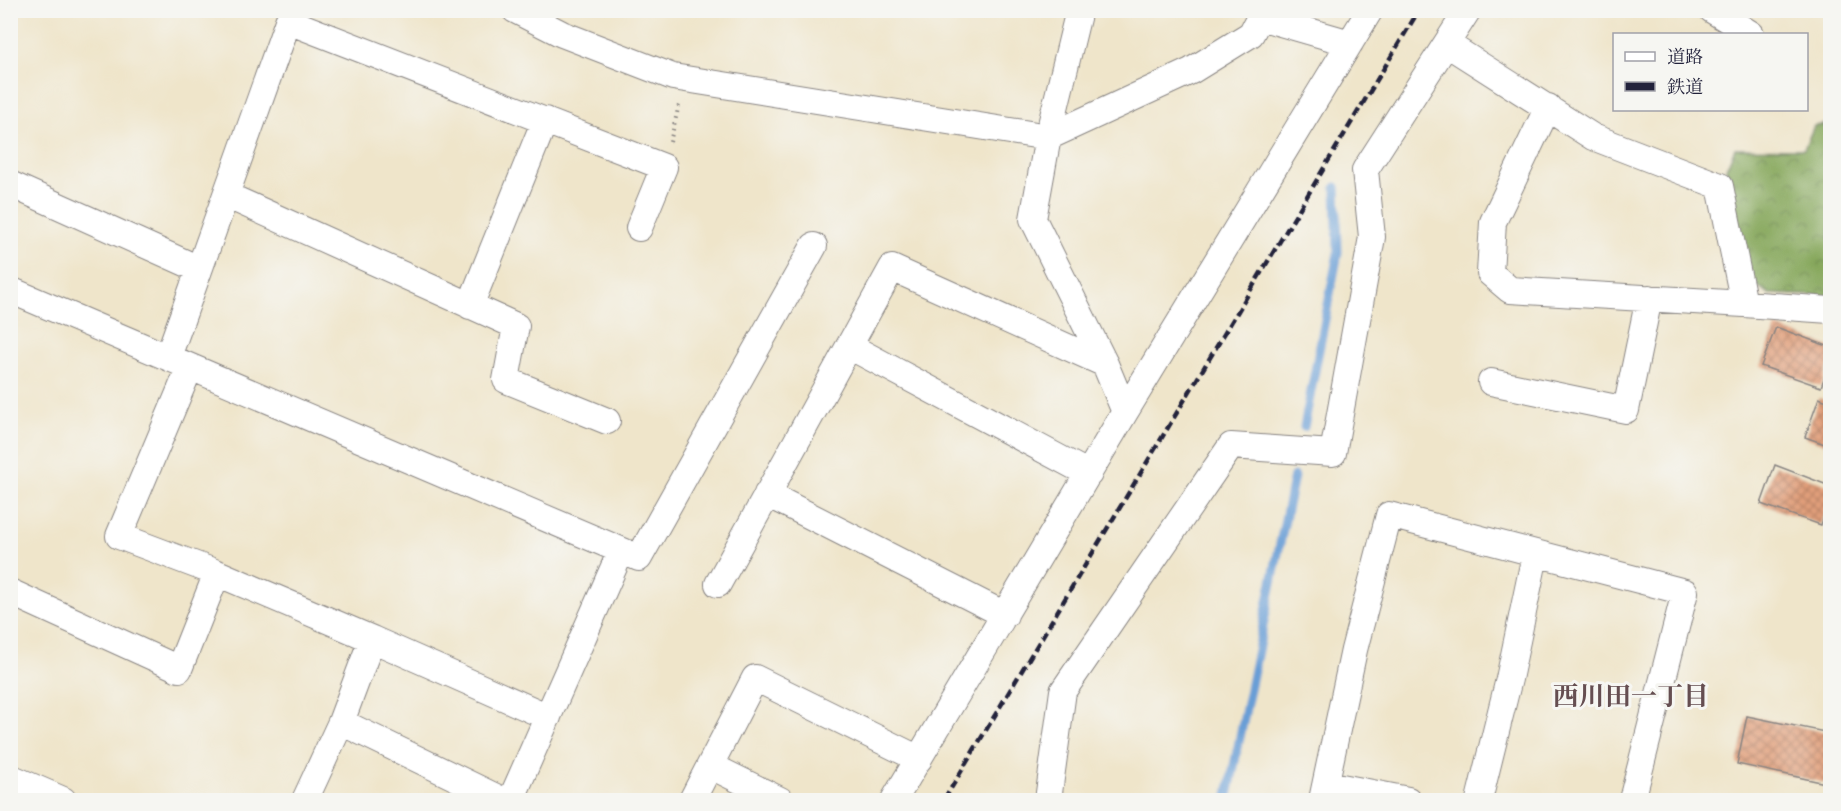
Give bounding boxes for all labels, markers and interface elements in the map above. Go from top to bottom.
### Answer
legend [1613,33,1808,111]
text: 道路 [1667,47,1703,69]
text: 鉄道 [1667,77,1703,99]
district label: 西川田一丁目 [1553,681,1709,714]

